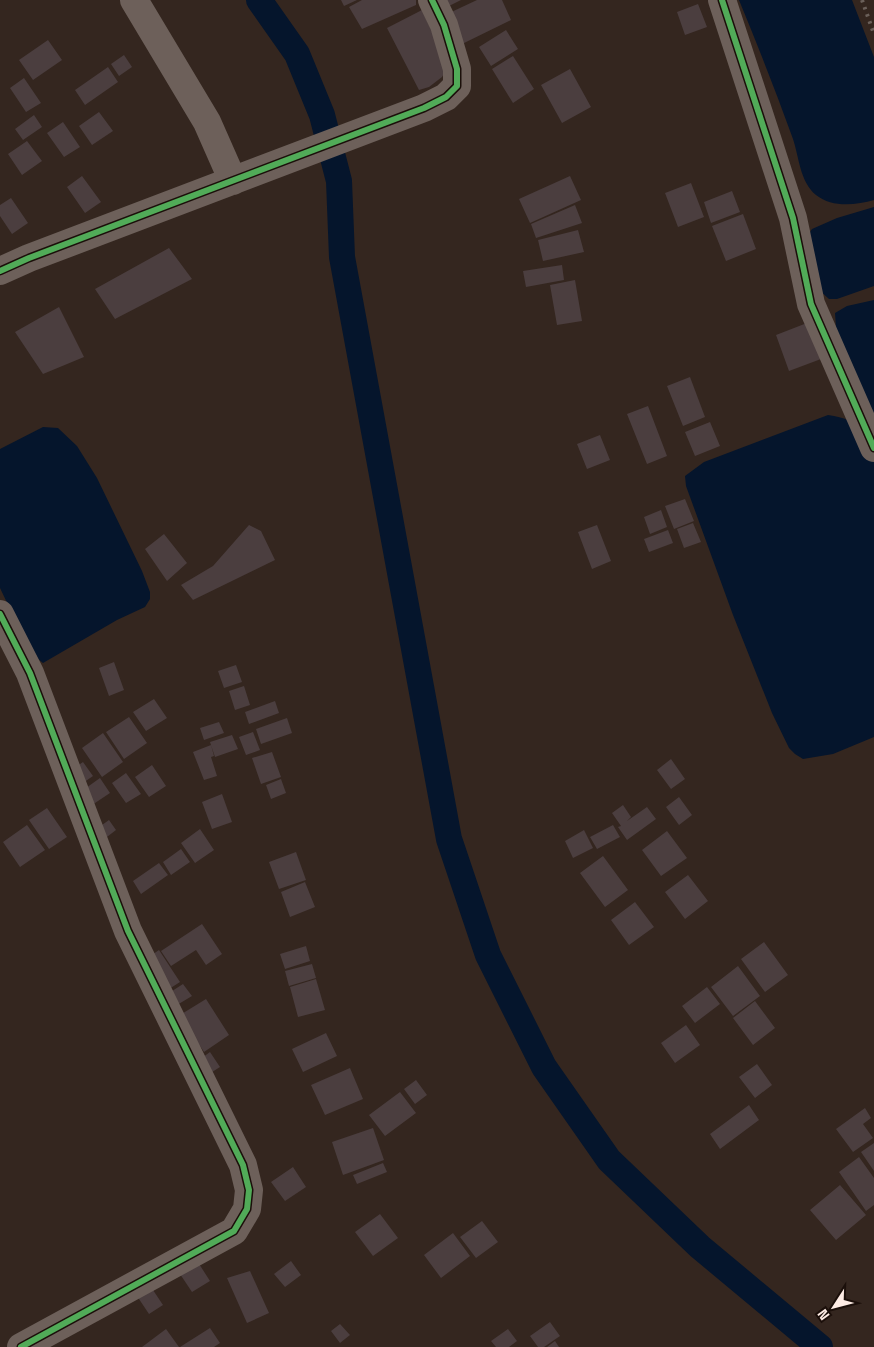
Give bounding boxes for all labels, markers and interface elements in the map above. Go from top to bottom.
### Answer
north arrow [809,1282,859,1332]
text: N [813,1306,834,1324]

